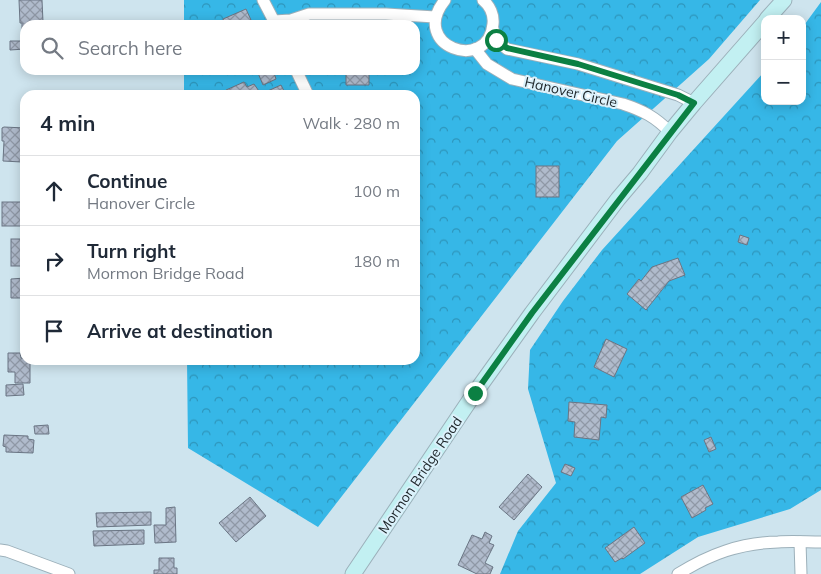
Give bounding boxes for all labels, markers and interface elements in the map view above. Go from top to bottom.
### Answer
map controls [761,15,806,105]
button: + [761,15,806,60]
search box [20,20,420,75]
route start [485,29,508,52]
icon: search [38,34,66,62]
text: Search here [78,36,182,60]
button: − [761,60,806,105]
street label: Hanover Circle [523,73,619,111]
text: 4 min [40,110,95,136]
text: Walk · 280 m [302,113,400,133]
text: Continue [87,169,167,193]
icon: ahead [40,177,68,205]
text: 100 m [353,181,400,201]
text: Hanover Circle [87,193,195,213]
text: Turn right [87,239,176,263]
icon: right [40,247,68,275]
text: 180 m [353,251,400,271]
text: Mormon Bridge Road [87,263,244,283]
icon: arrive [40,317,68,345]
text: Arrive at destination [87,319,273,343]
route end [464,382,487,405]
street label: Mormon Bridge Road [374,413,466,537]

